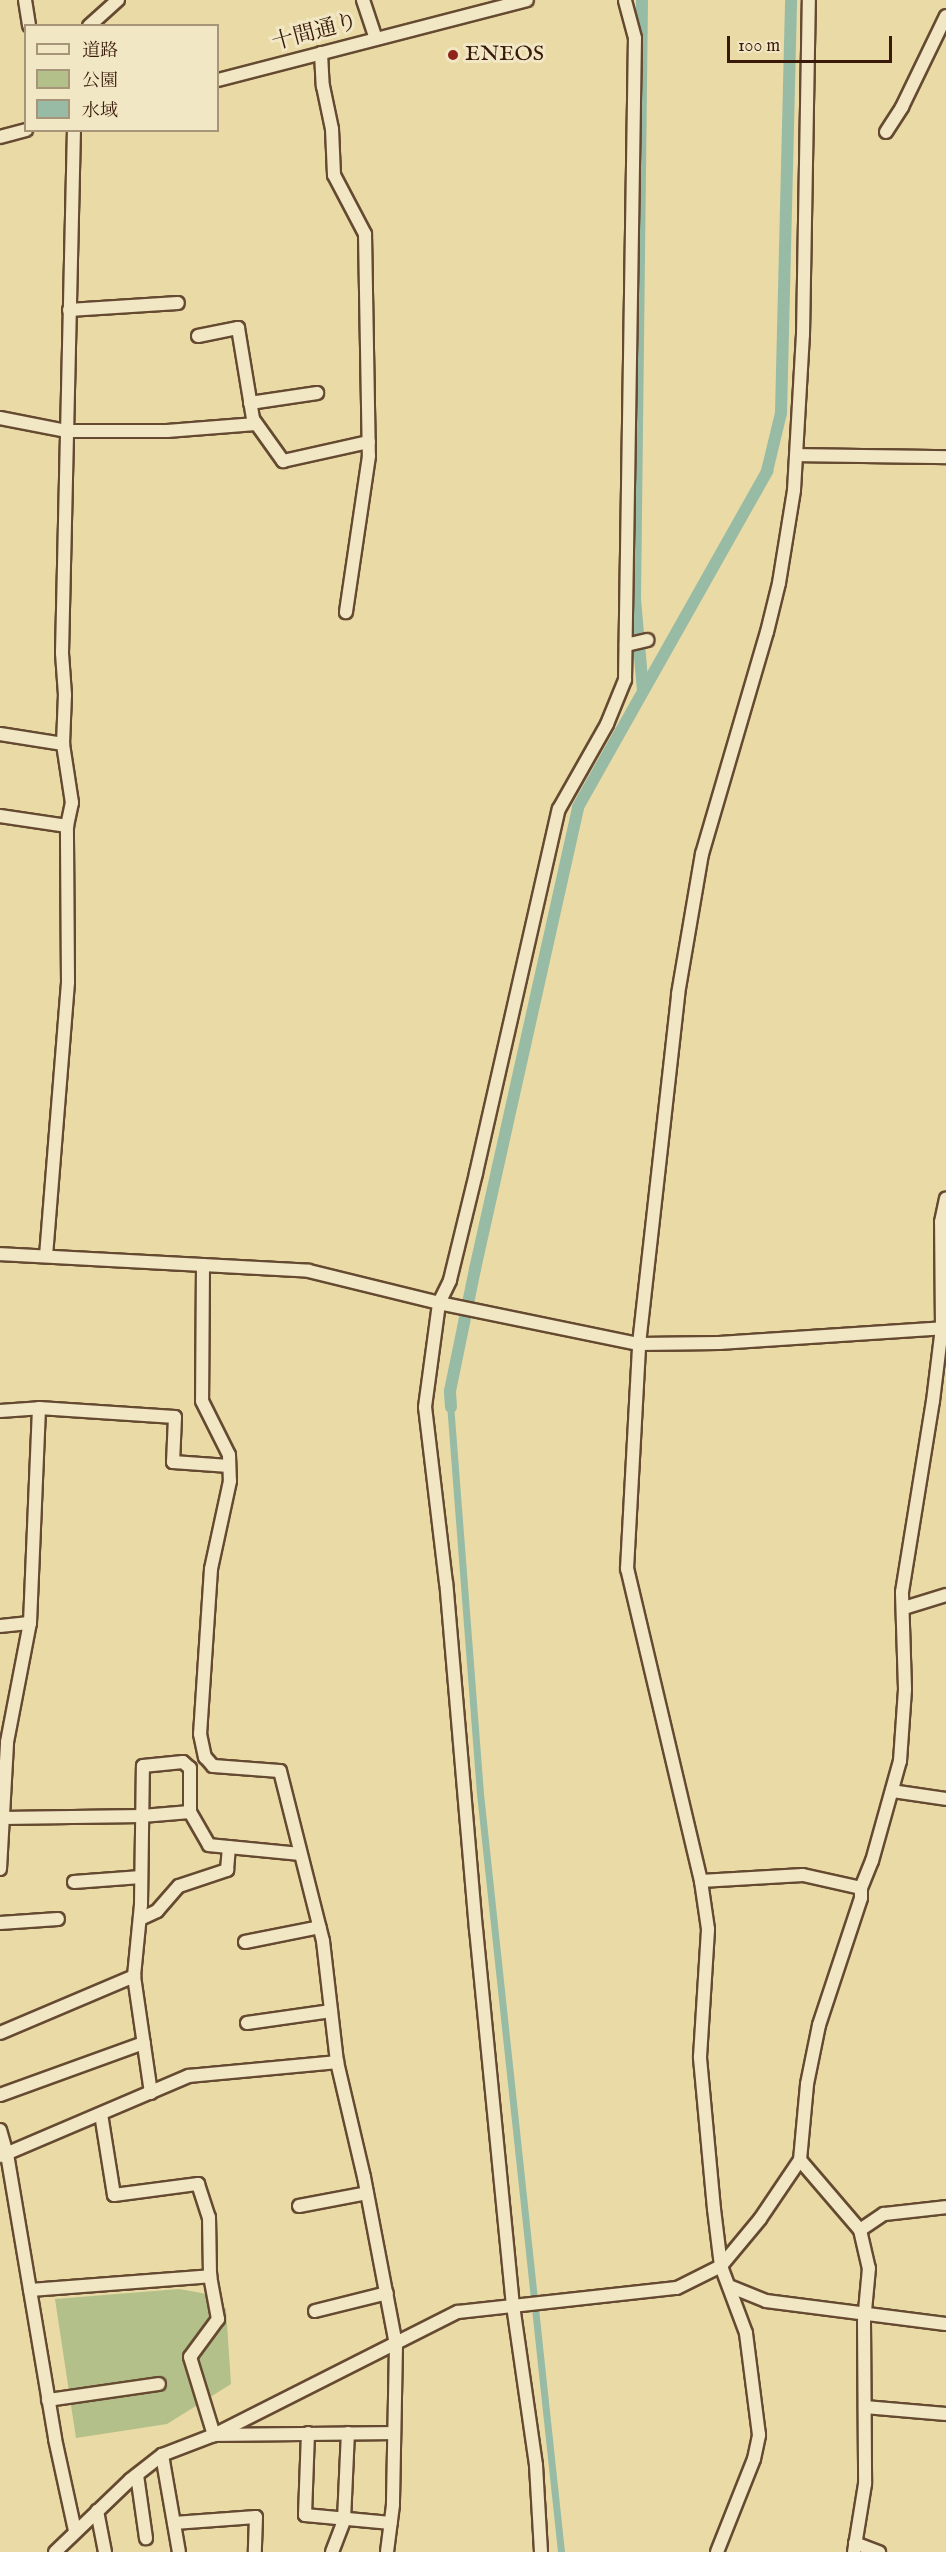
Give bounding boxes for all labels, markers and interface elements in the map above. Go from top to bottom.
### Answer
street label: 十間通り [269,9,361,57]
legend [24,24,219,132]
scale bar [730,24,895,62]
text: 100 m [738,35,780,58]
text: 道路 [82,40,118,63]
place label: ENEOS [465,42,544,68]
marker: ENEOS [446,48,460,62]
text: 公園 [82,70,118,93]
text: 水域 [82,100,118,123]

